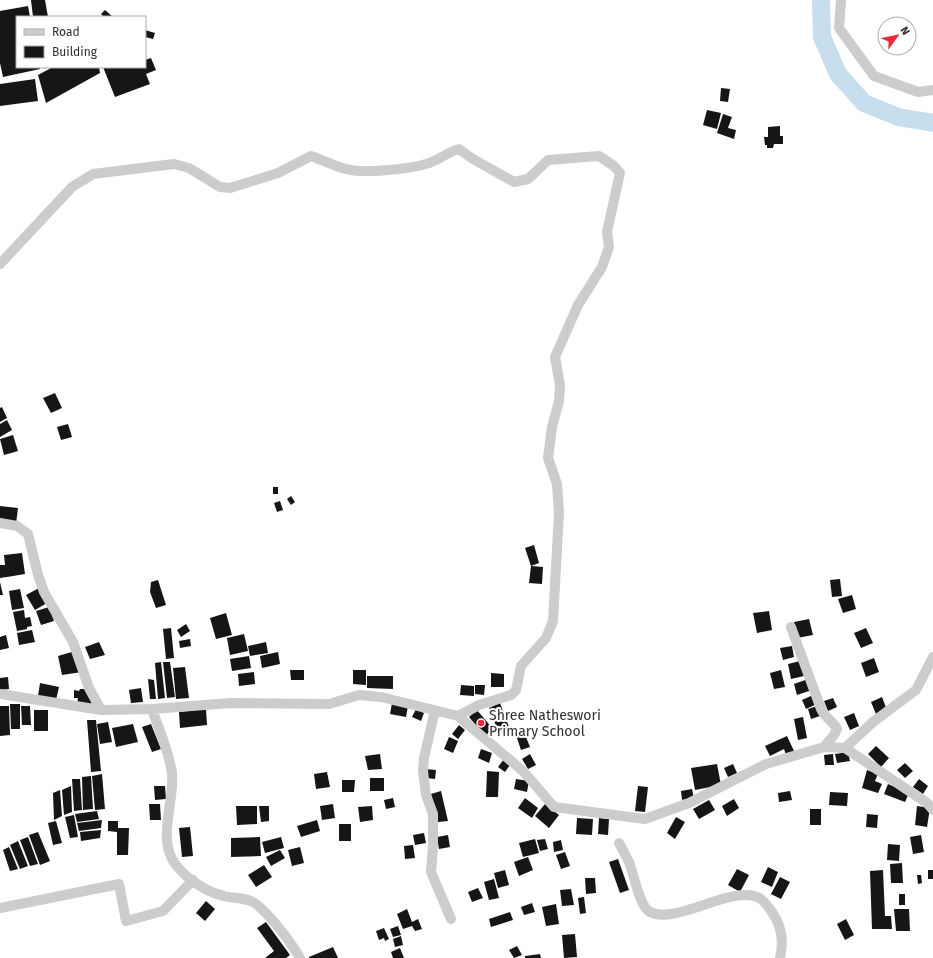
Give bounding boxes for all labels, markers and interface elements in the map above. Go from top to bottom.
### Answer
legend [16,16,146,68]
north arrow [877,16,917,56]
text: N [898,24,912,37]
text: Road [52,25,80,39]
text: Building [52,45,98,59]
place label: Shree Natheswori Primary School [489,707,601,740]
marker: Shree Natheswori Primary School [476,718,486,728]

